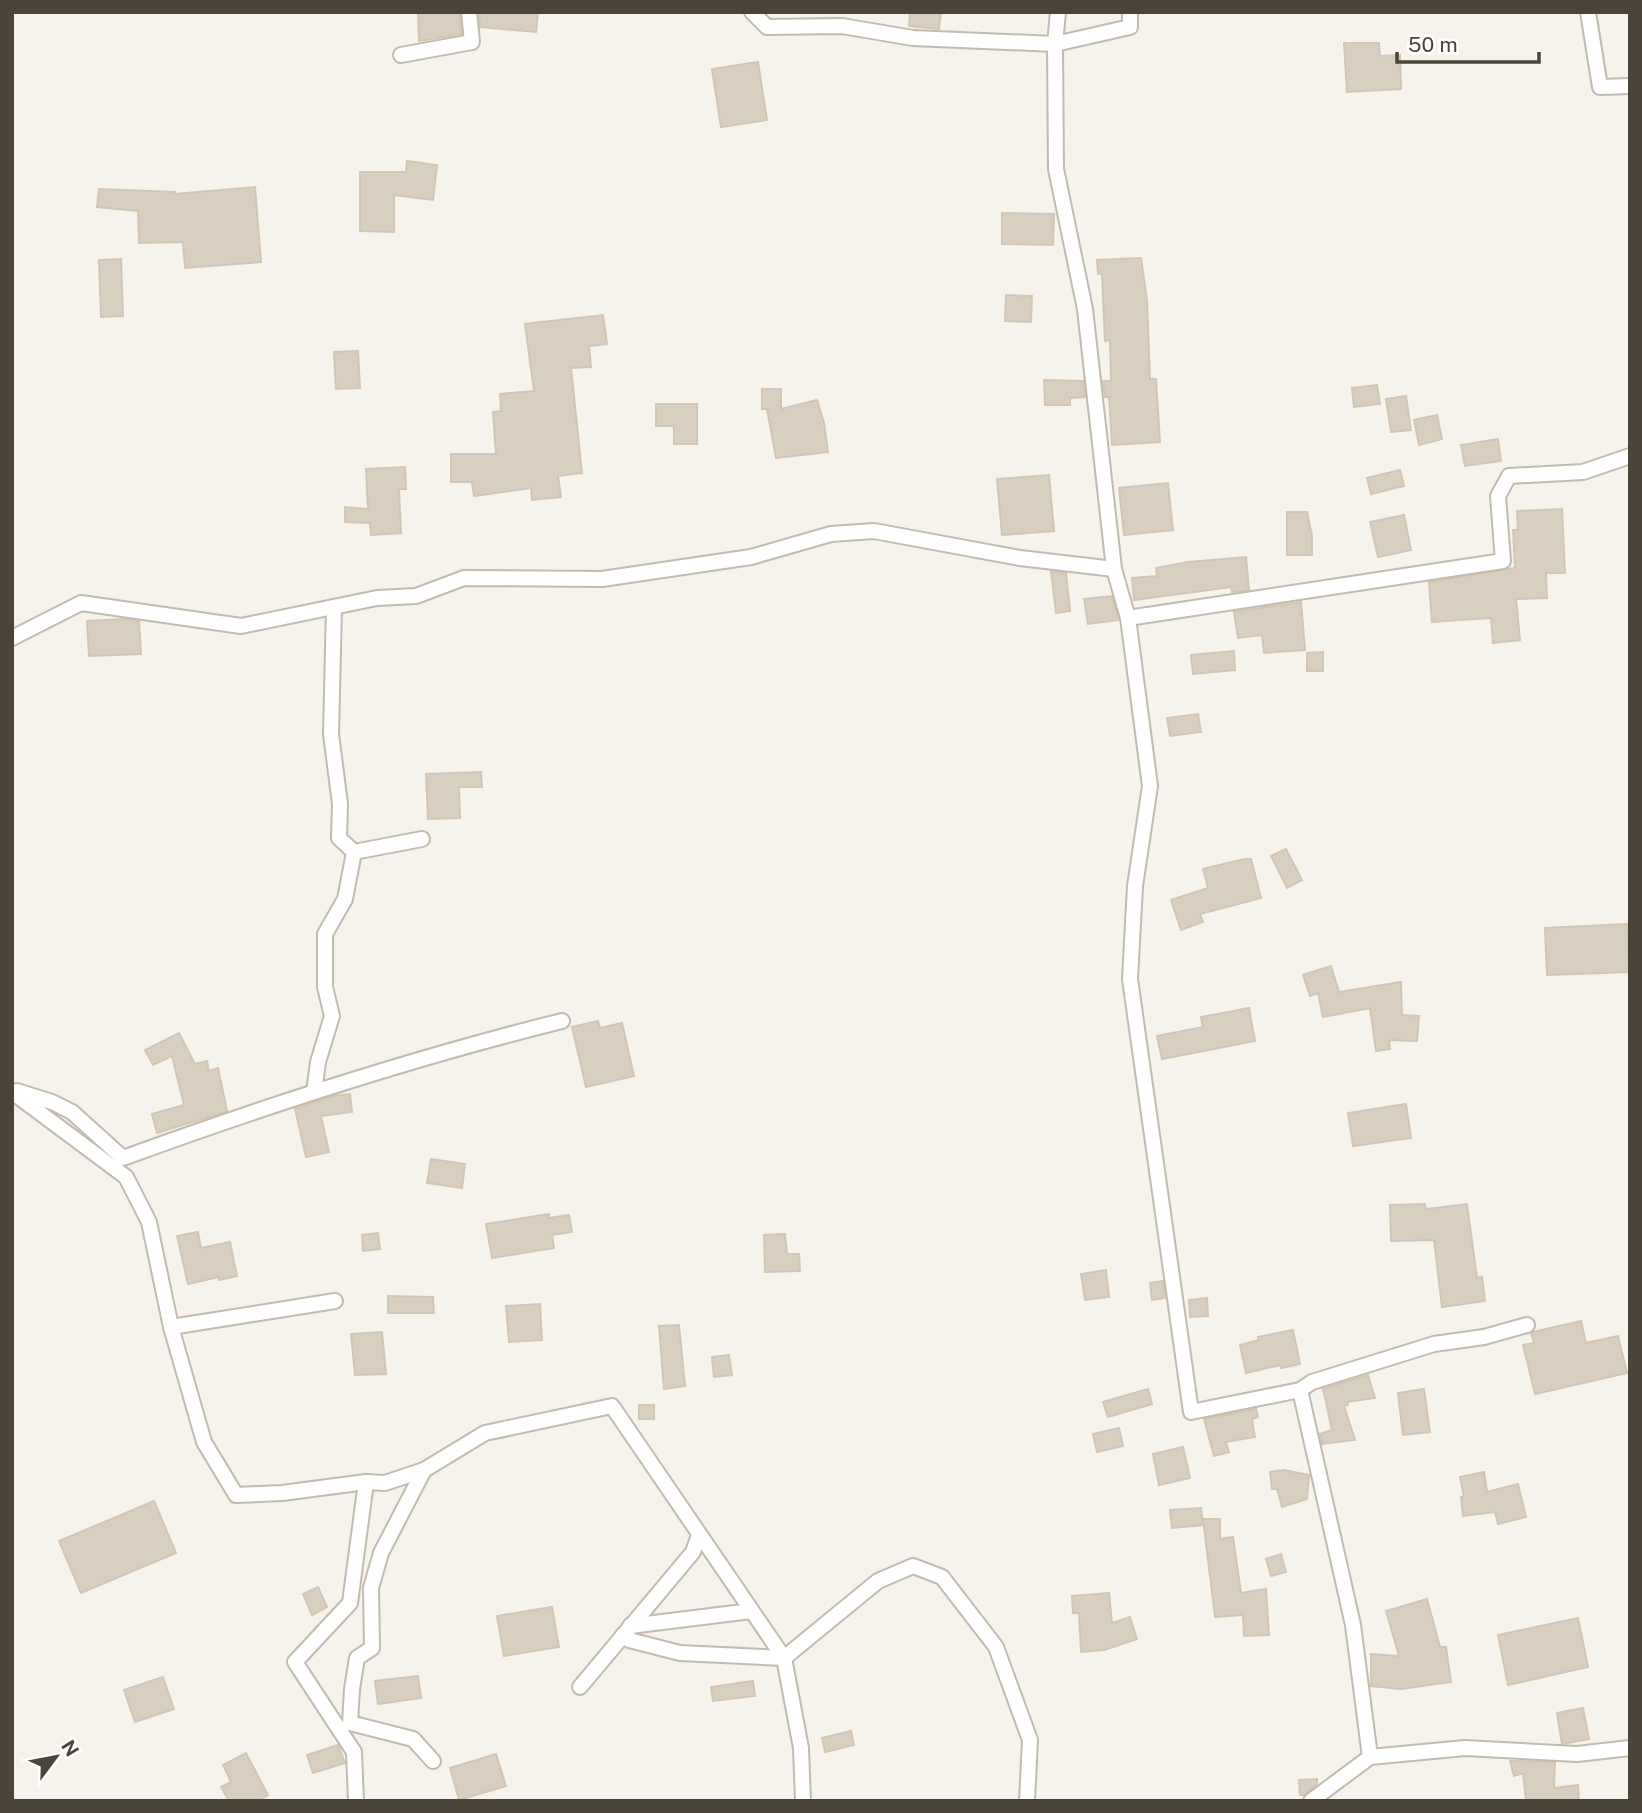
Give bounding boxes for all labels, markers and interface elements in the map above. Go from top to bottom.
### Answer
scale bar [1397,21,1539,65]
text: 50 m [1408,32,1458,57]
north arrow [21,1722,91,1792]
text: N [57,1736,84,1760]

